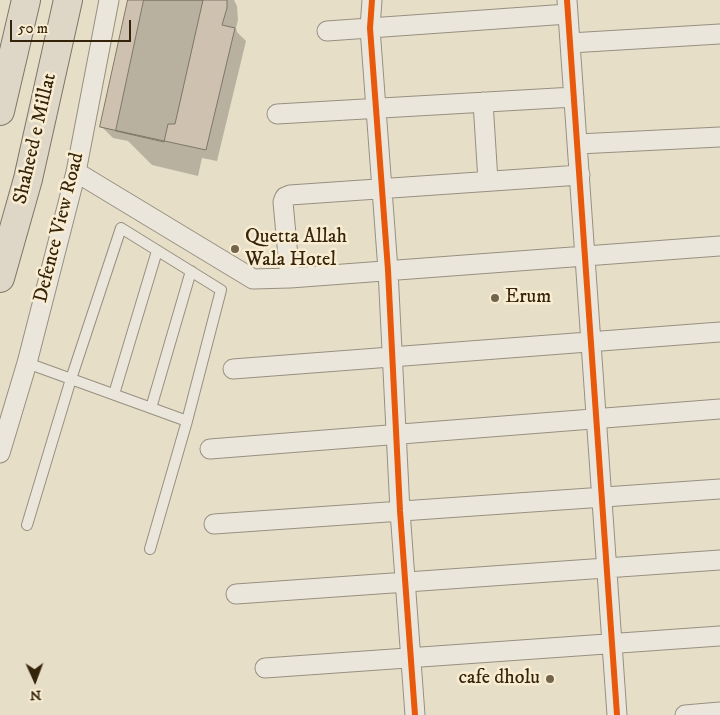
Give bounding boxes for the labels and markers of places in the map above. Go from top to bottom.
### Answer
place label: Quetta Allah Wala Hotel [245,226,347,273]
marker: Quetta Allah Wala Hotel [229,243,241,255]
place label: Erum [505,286,551,310]
marker: Erum [489,292,501,304]
place label: cafe dholu [458,667,540,691]
marker: cafe dholu [544,673,556,685]

